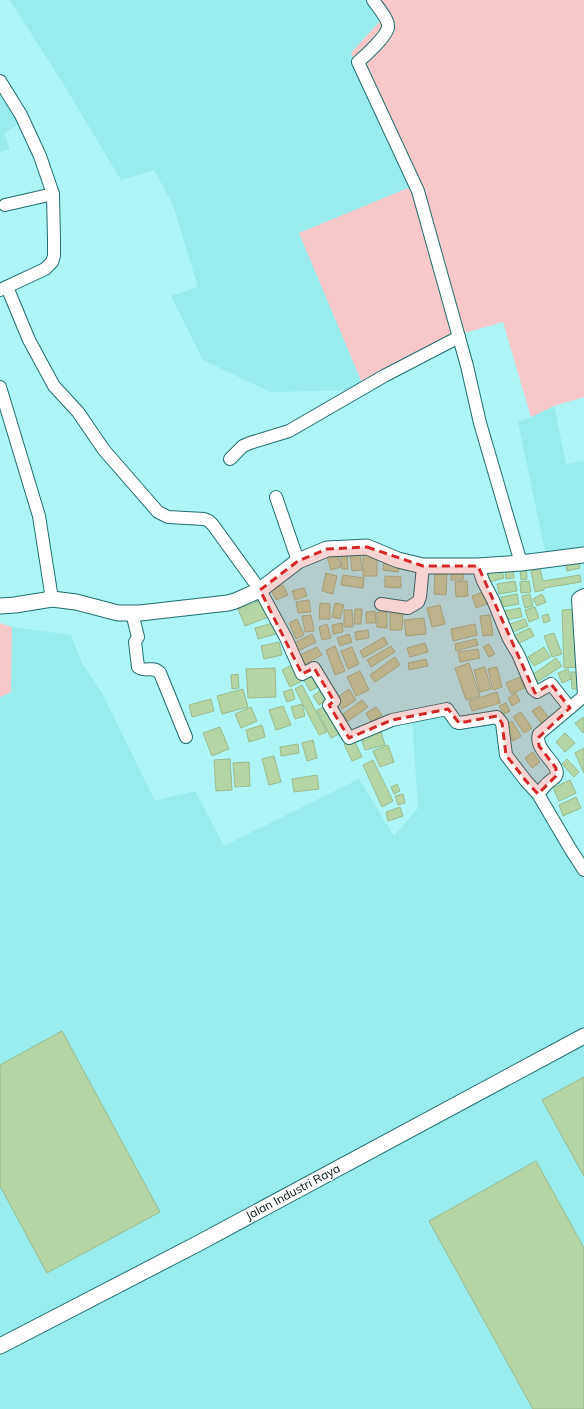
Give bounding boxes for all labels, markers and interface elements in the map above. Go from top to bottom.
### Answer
street label: Jalan Industri Raya [243,1160,343,1223]

